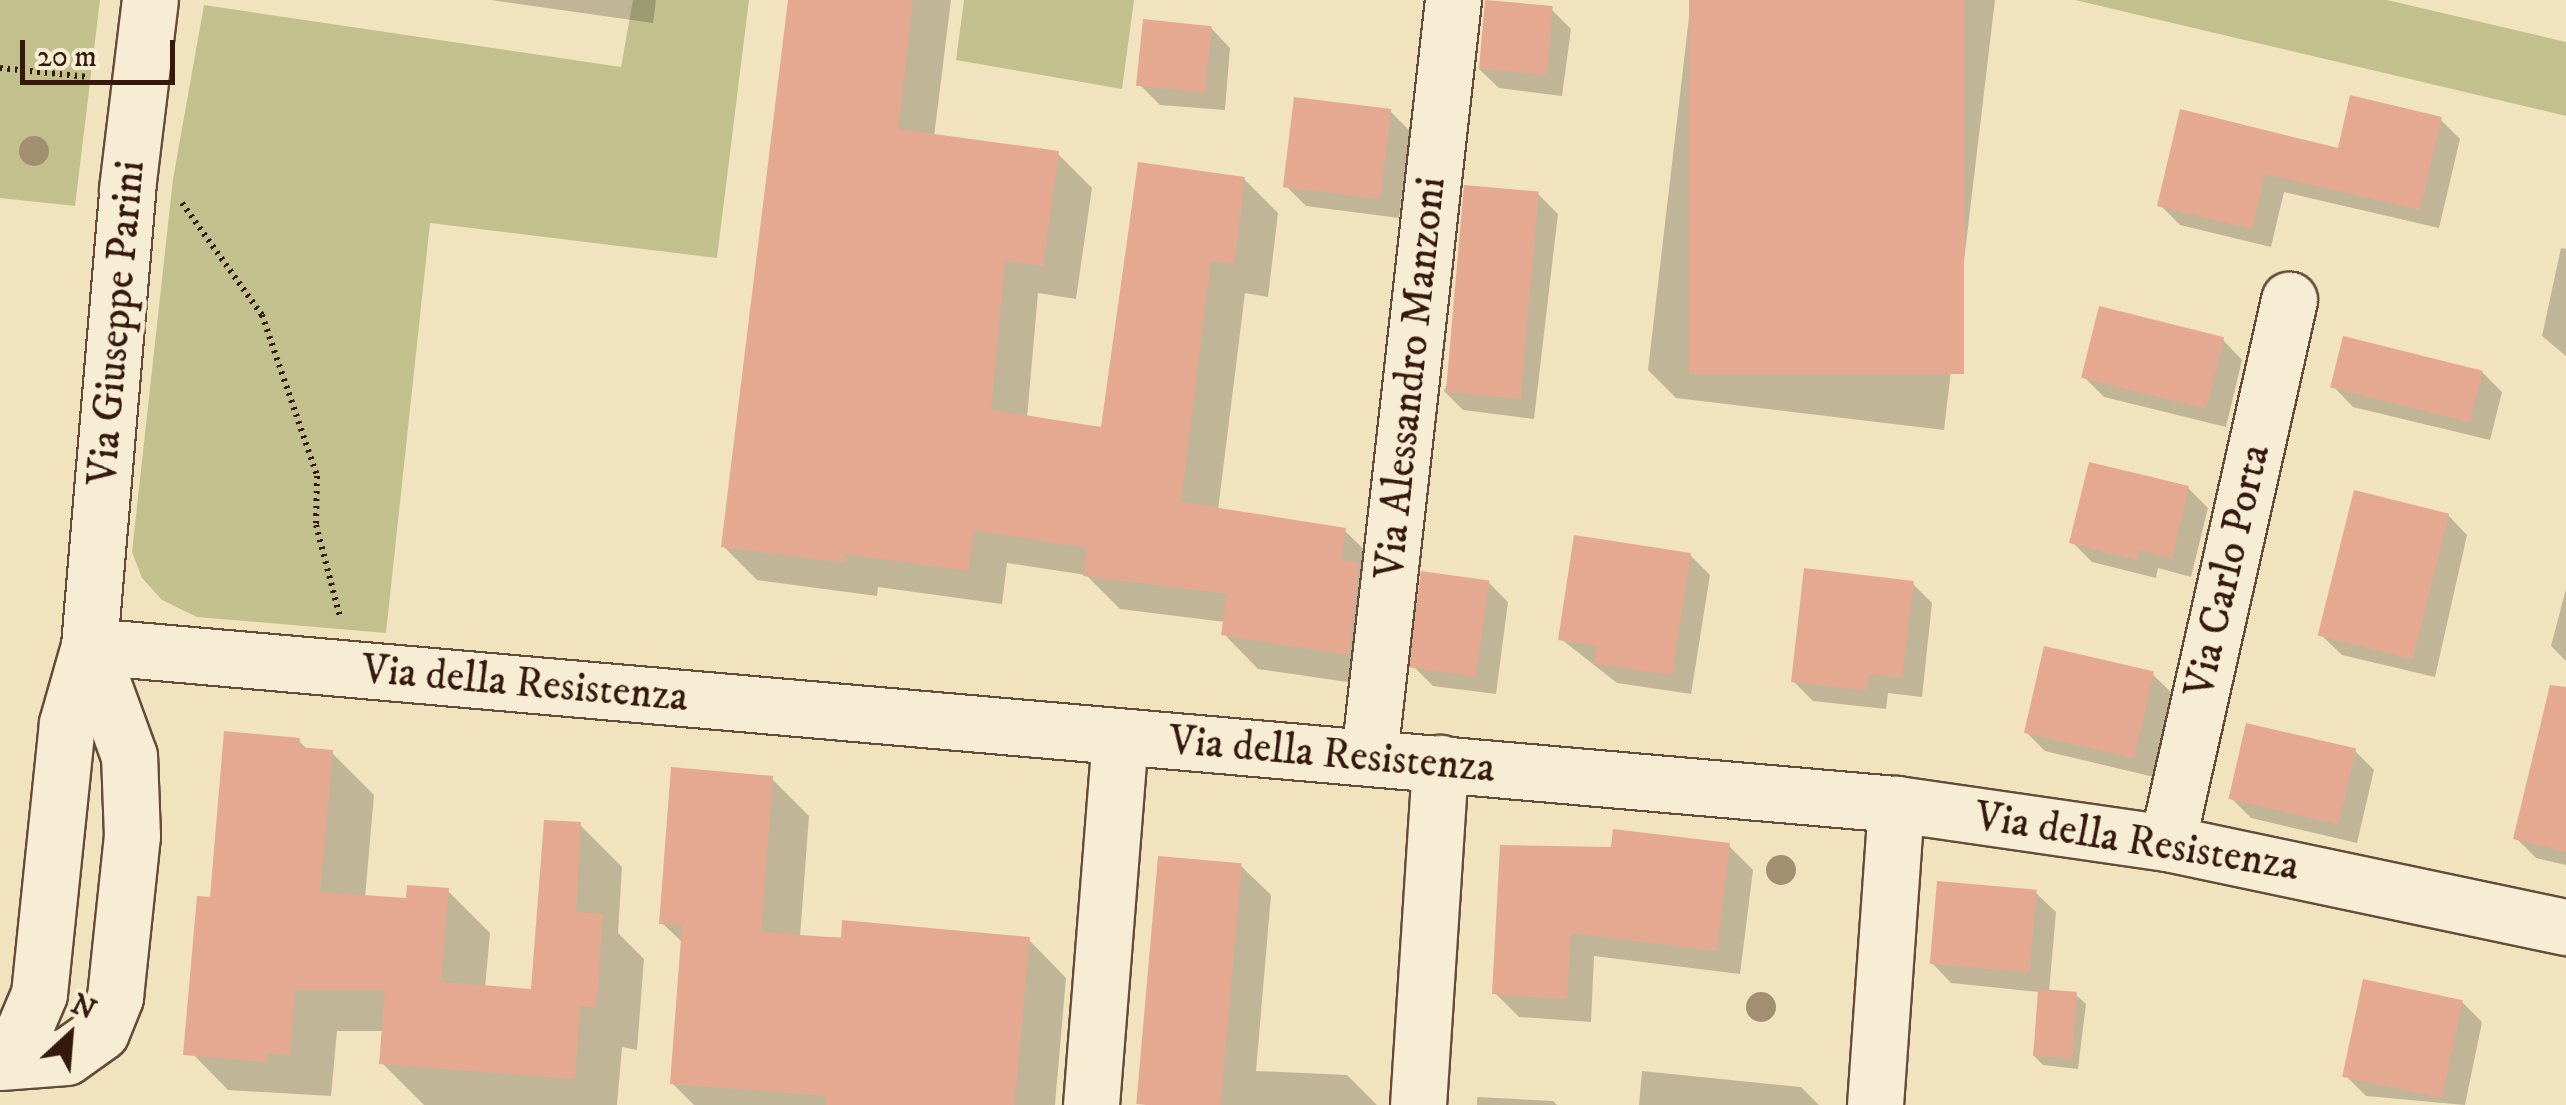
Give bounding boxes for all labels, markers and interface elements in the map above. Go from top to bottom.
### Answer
scale bar [25,20,180,82]
text: 20 m [37,39,97,76]
street label: Via Giuseppe Parini [78,159,156,487]
street label: Via Alessandro Manzoni [1365,175,1457,581]
street label: Via Carlo Porta [2174,440,2282,702]
street label: Via della Resistenza [360,645,690,723]
street label: Via della Resistenza [1167,716,1497,794]
street label: Via della Resistenza [1971,792,2303,892]
north arrow [20,985,120,1085]
text: N [65,987,101,1028]

